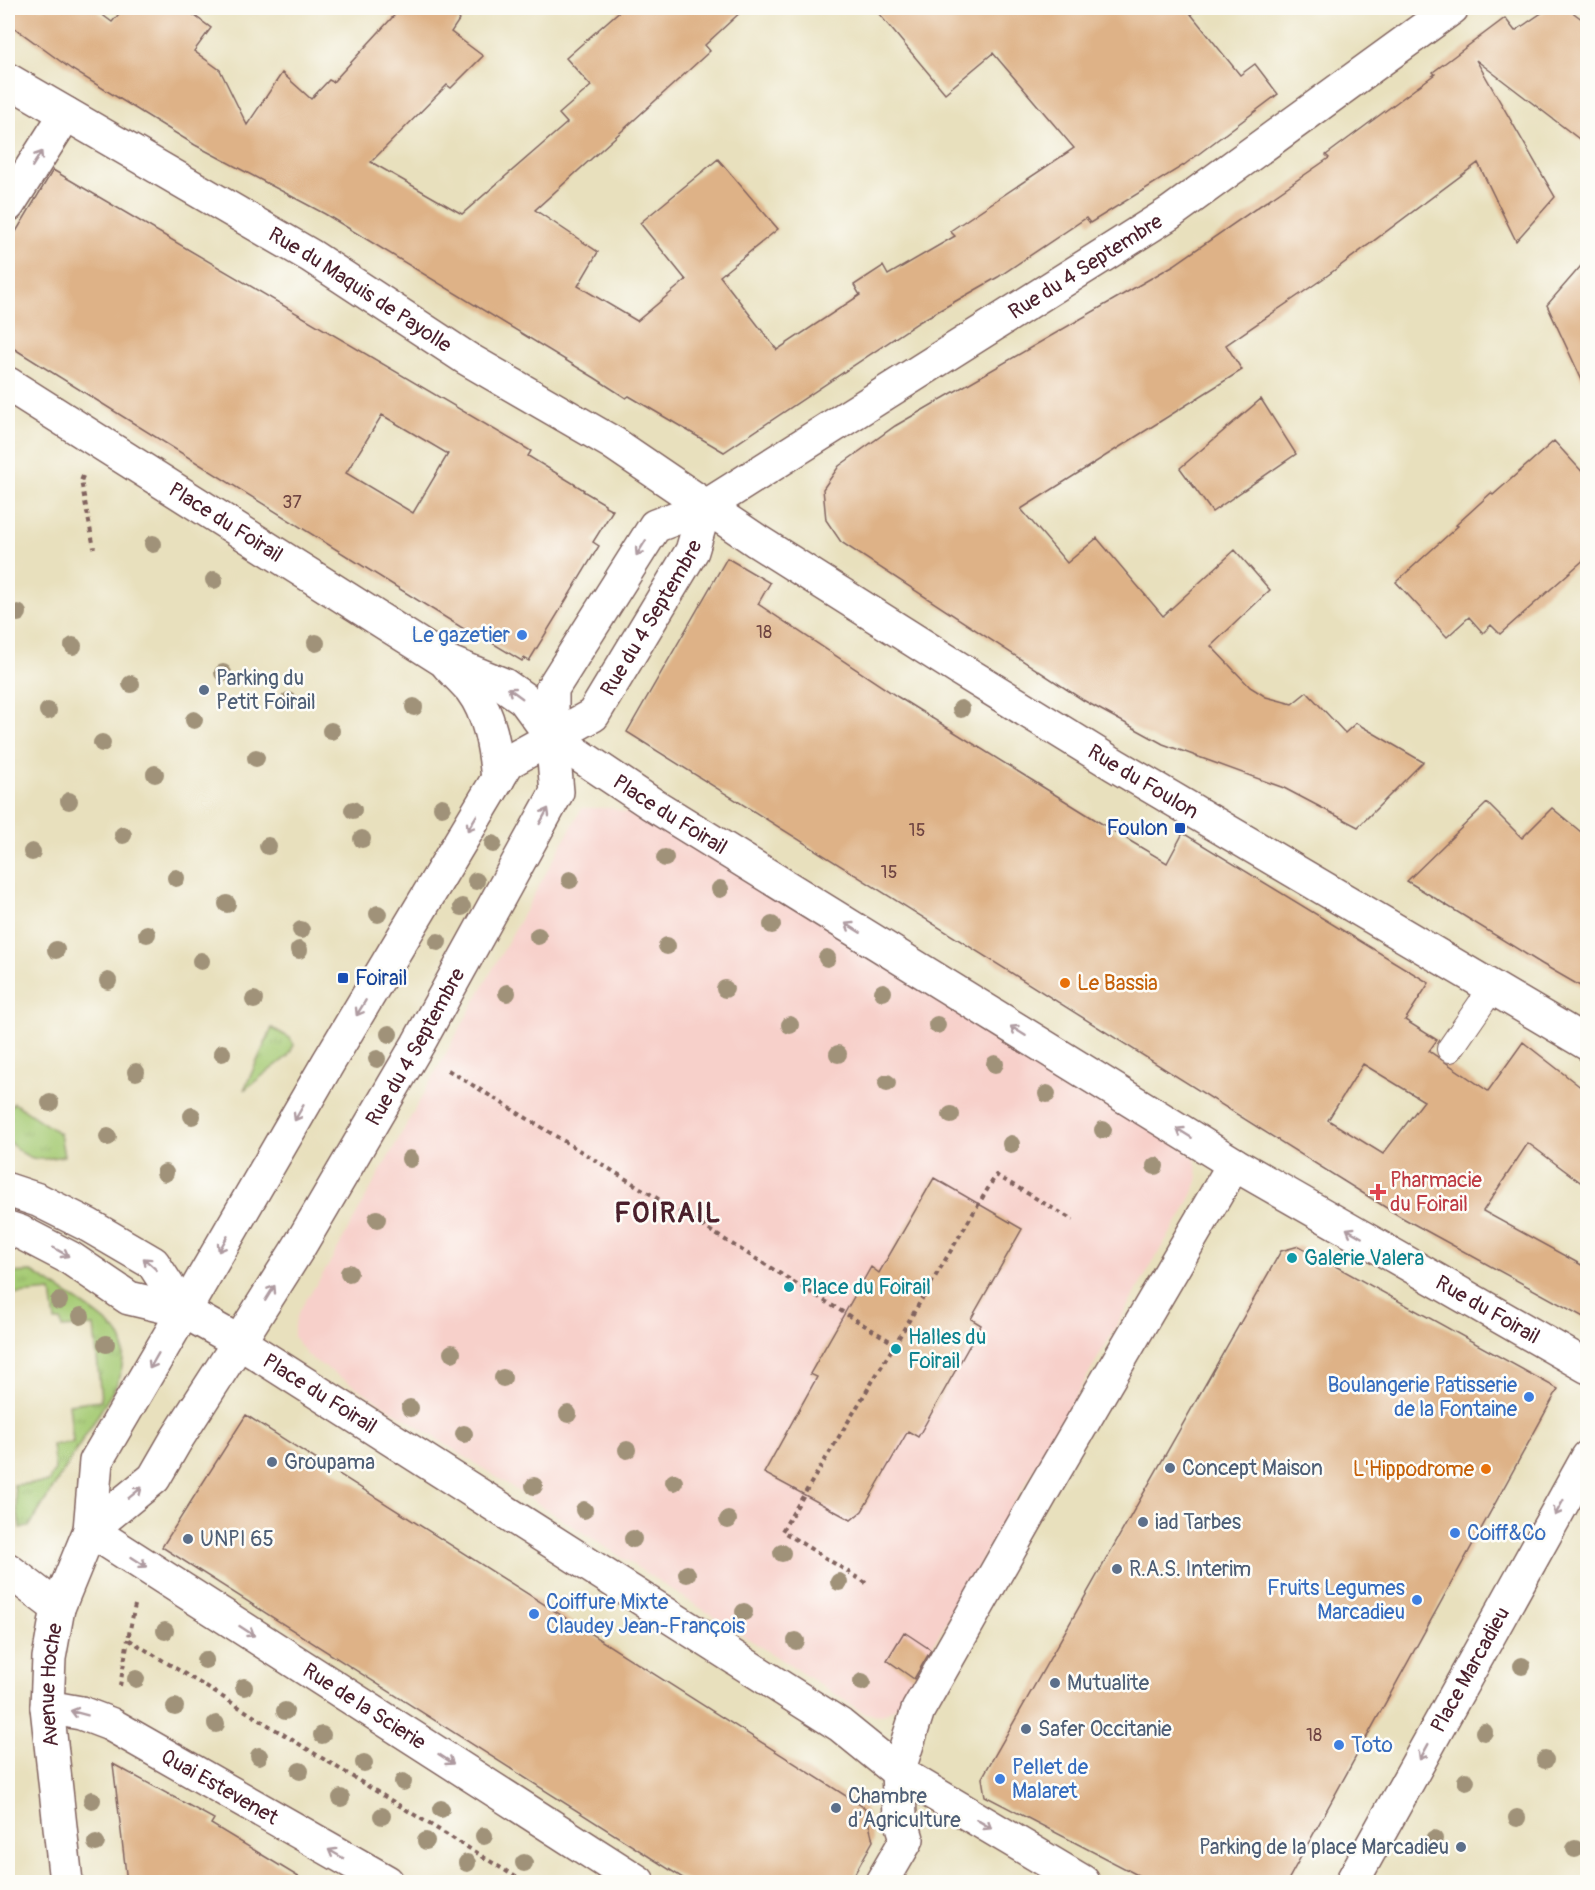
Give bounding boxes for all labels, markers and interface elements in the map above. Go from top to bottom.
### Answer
one-way arrow [30,151,43,168]
street label: Rue du 4 Septembre [1003,208,1168,326]
street label: Rue du Maquis de Payolle [264,221,457,359]
street label: Place du Foirail [164,476,288,569]
house number: 37 [282,491,302,514]
street label: Rue du 4 Septembre [595,537,709,701]
one-way arrow [635,539,647,556]
house number: 18 [756,621,772,644]
place label: Le gazetier [412,622,510,649]
marker: Le gazetier [515,628,529,642]
place label: Parking du Petit Foirail [216,665,316,716]
marker: Parking du Petit Foirail [197,683,211,697]
one-way arrow [507,687,523,699]
street label: Rue du Foulon [1083,738,1203,825]
street label: Place du Foirail [608,769,732,861]
one-way arrow [539,807,550,825]
one-way arrow [465,814,477,831]
place label: Foulon [1107,815,1168,842]
house number: 15 [909,819,925,842]
marker: Foulon [1173,821,1187,835]
house number: 15 [881,861,897,884]
one-way arrow [845,922,862,934]
street label: Rue du 4 Septembre [360,963,472,1131]
place label: Foirail [355,965,408,992]
place label: Le Bassia [1077,970,1158,997]
marker: Foirail [336,971,350,985]
marker: Le Bassia [1058,976,1072,990]
one-way arrow [354,999,366,1016]
one-way arrow [1010,1024,1027,1037]
one-way arrow [293,1104,305,1121]
one-way arrow [1176,1127,1193,1139]
place label: Pharmacie du Foirail [1390,1167,1483,1218]
marker: Pharmacie du Foirail [1371,1185,1385,1199]
district label: FOIRAIL [614,1197,722,1230]
one-way arrow [1346,1227,1363,1239]
one-way arrow [217,1235,229,1252]
place label: Galerie Valera [1304,1245,1424,1272]
one-way arrow [51,1247,69,1258]
marker: Galerie Valera [1285,1251,1299,1265]
one-way arrow [143,1257,158,1271]
street label: Rue du Foirail [1431,1269,1544,1350]
place label: Place du Foirail [801,1274,931,1301]
marker: Place du Foirail [782,1280,796,1294]
one-way arrow [265,1285,277,1302]
place label: Halles du Foirail [908,1324,986,1375]
marker: Halles du Foirail [889,1342,903,1356]
street label: Place du Foirail [258,1348,382,1440]
one-way arrow [148,1352,160,1369]
place label: Boulangerie Patisserie de la Fontaine [1327,1372,1518,1423]
marker: Boulangerie Patisserie de la Fontaine [1522,1390,1536,1404]
place label: Groupama [284,1449,375,1476]
marker: Groupama [265,1455,279,1469]
place label: Concept Maison [1182,1455,1323,1482]
place label: L'Hippodrome [1353,1456,1475,1483]
marker: Concept Maison [1163,1461,1177,1475]
marker: L'Hippodrome [1479,1462,1493,1476]
one-way arrow [127,1486,143,1499]
one-way arrow [1553,1499,1565,1516]
place label: iad Tarbes [1155,1509,1242,1536]
marker: iad Tarbes [1136,1515,1150,1529]
place label: Coiff&Co [1467,1520,1546,1547]
place label: UNPI 65 [200,1526,274,1553]
marker: Coiff&Co [1448,1526,1462,1540]
marker: UNPI 65 [181,1532,195,1546]
one-way arrow [130,1556,146,1568]
place label: R.A.S. Interim [1129,1556,1251,1583]
marker: R.A.S. Interim [1110,1562,1124,1576]
place label: Fruits Legumes Marcadieu [1267,1575,1406,1626]
place label: Coiffure Mixte Claudey Jean-François [546,1589,746,1640]
marker: Fruits Legumes Marcadieu [1410,1593,1424,1607]
street label: Place Marcadieu [1425,1602,1516,1737]
marker: Coiffure Mixte Claudey Jean-François [527,1607,541,1621]
street label: Avenue Hoche [34,1620,69,1749]
one-way arrow [238,1625,255,1637]
street label: Rue de la Scierie [297,1657,431,1756]
place label: Mutualite [1067,1670,1150,1697]
marker: Mutualite [1048,1676,1062,1690]
one-way arrow [70,1707,89,1719]
place label: Safer Occitanie [1038,1716,1172,1743]
marker: Safer Occitanie [1019,1722,1033,1736]
house number: 18 [1306,1724,1322,1747]
place label: Toto [1351,1732,1393,1759]
marker: Toto [1332,1738,1346,1752]
street label: Quai Estevenet [156,1743,284,1831]
one-way arrow [1418,1743,1430,1760]
one-way arrow [438,1753,454,1765]
place label: Pellet de Malaret [1012,1754,1089,1805]
marker: Pellet de Malaret [993,1772,1007,1786]
place label: Chambre d'Agriculture [848,1783,961,1834]
marker: Chambre d'Agriculture [829,1801,843,1815]
one-way arrow [975,1818,992,1830]
place label: Parking de la place Marcadieu [1199,1834,1449,1861]
marker: Parking de la place Marcadieu [1454,1840,1468,1854]
one-way arrow [328,1847,345,1859]

